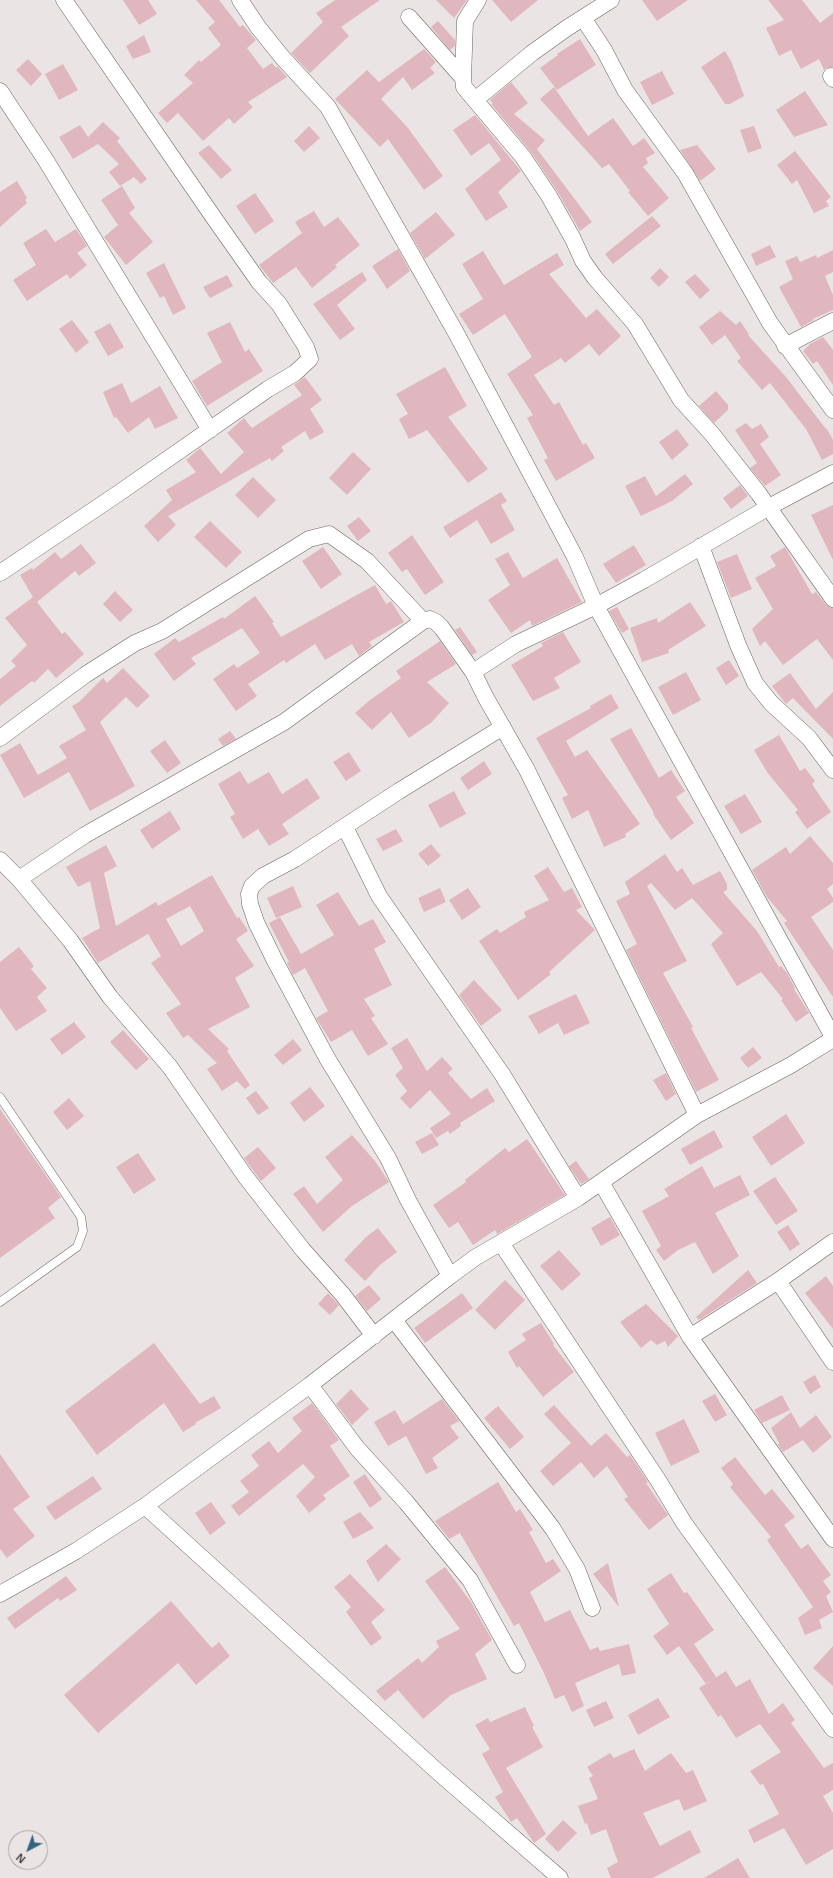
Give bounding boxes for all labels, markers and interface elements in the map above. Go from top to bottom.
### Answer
north arrow [8,1830,48,1870]
text: N [14,1851,28,1865]

